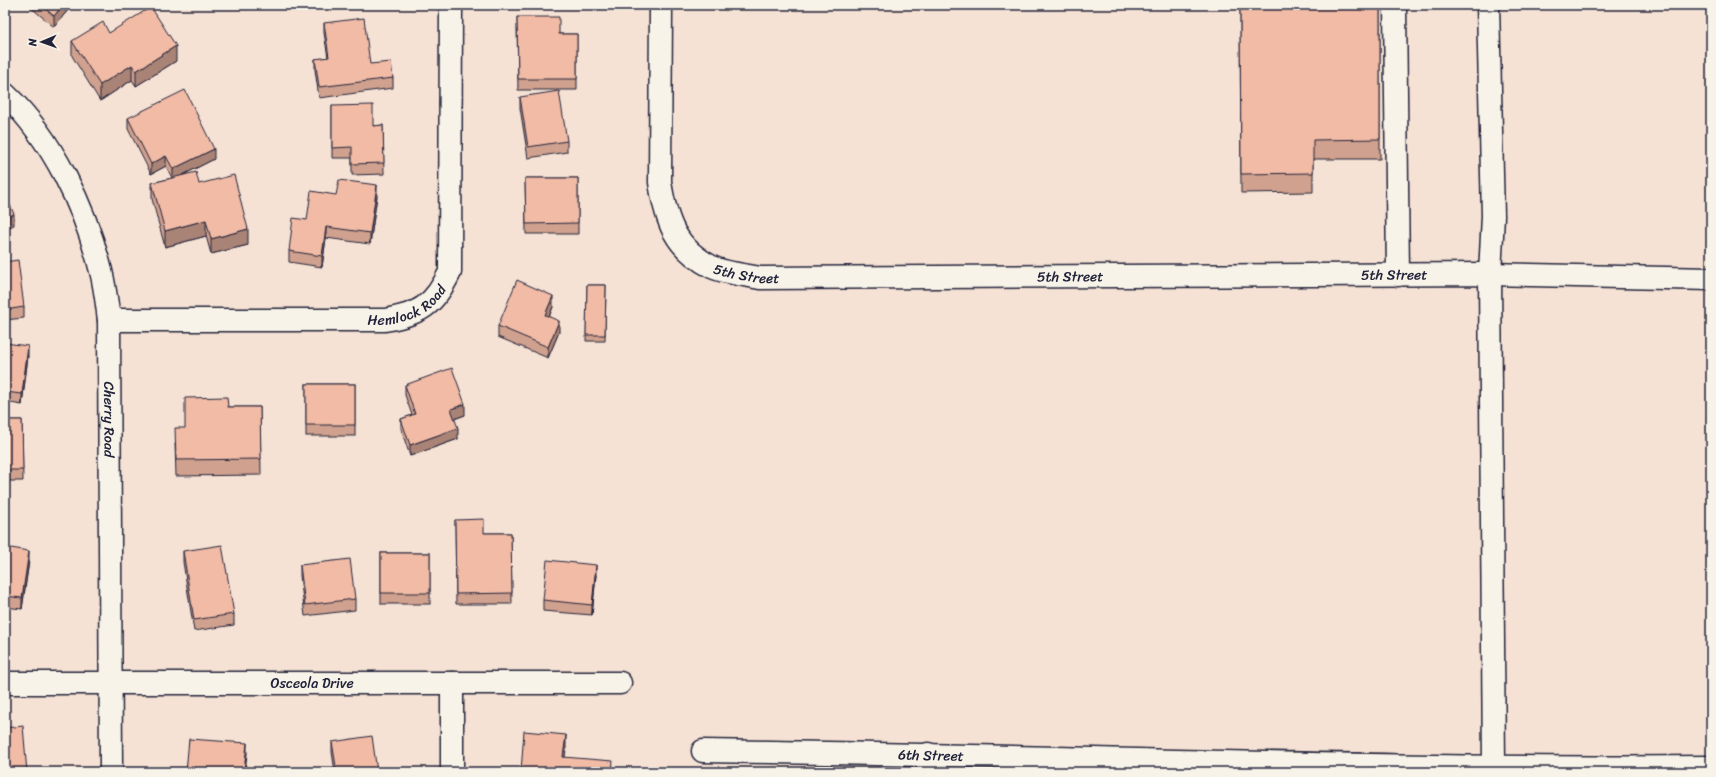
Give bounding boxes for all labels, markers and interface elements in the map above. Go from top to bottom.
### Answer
north arrow [22,22,62,62]
text: N [23,38,42,47]
street label: 5th Street [710,256,779,291]
street label: 5th Street [1361,262,1427,287]
street label: 5th Street [1037,264,1103,289]
street label: Hemlock Road [368,278,454,333]
street label: Cherry Road [97,382,122,459]
street label: Osceola Drive [270,671,354,696]
street label: 6th Street [898,742,964,768]

